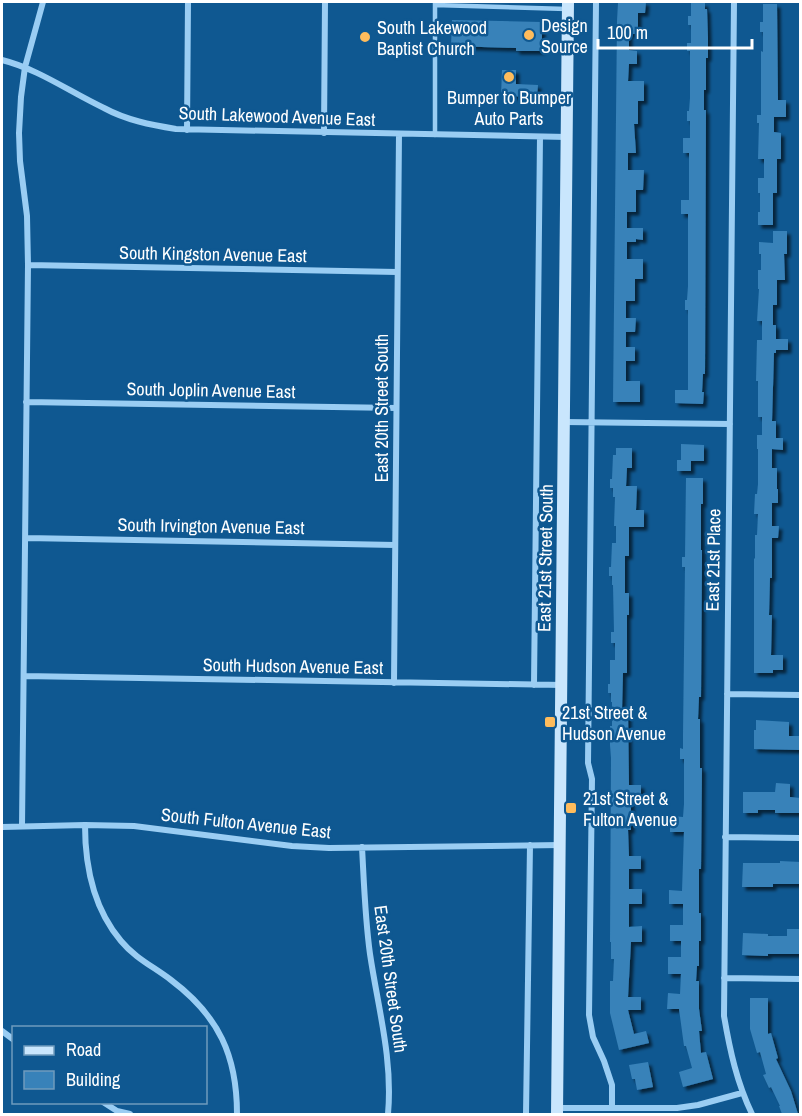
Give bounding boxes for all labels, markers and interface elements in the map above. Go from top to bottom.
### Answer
scale bar [598,12,752,50]
place label: Design Source [541,13,588,59]
place label: South Lakewood Baptist Church [377,15,487,61]
text: 100 m [607,20,648,45]
marker: Design Source [522,28,536,42]
marker: South Lakewood Baptist Church [358,30,372,44]
marker: Bumper to Bumper Auto Parts [502,70,516,84]
place label: Bumper to Bumper Auto Parts [447,85,571,131]
street label: South Lakewood Avenue East [178,100,376,132]
street label: South Kingston Avenue East [119,240,307,268]
street label: East 20th Street South [369,334,394,482]
street label: South Joplin Avenue East [126,376,296,404]
street label: East 21st Street South [531,484,559,632]
street label: East 21st Place [700,509,726,611]
street label: South Irvington Avenue East [117,512,305,540]
street label: South Hudson Avenue East [203,652,383,680]
place label: 21st Street & Hudson Avenue [562,700,666,746]
marker: 21st Street & Hudson Avenue [543,715,557,729]
place label: 21st Street & Fulton Avenue [583,786,677,832]
marker: 21st Street & Fulton Avenue [564,801,578,815]
street label: South Fulton Avenue East [160,802,332,844]
street label: East 20th Street South [368,904,414,1054]
legend [12,1026,207,1104]
text: Road [66,1037,101,1062]
text: Building [66,1067,121,1092]

